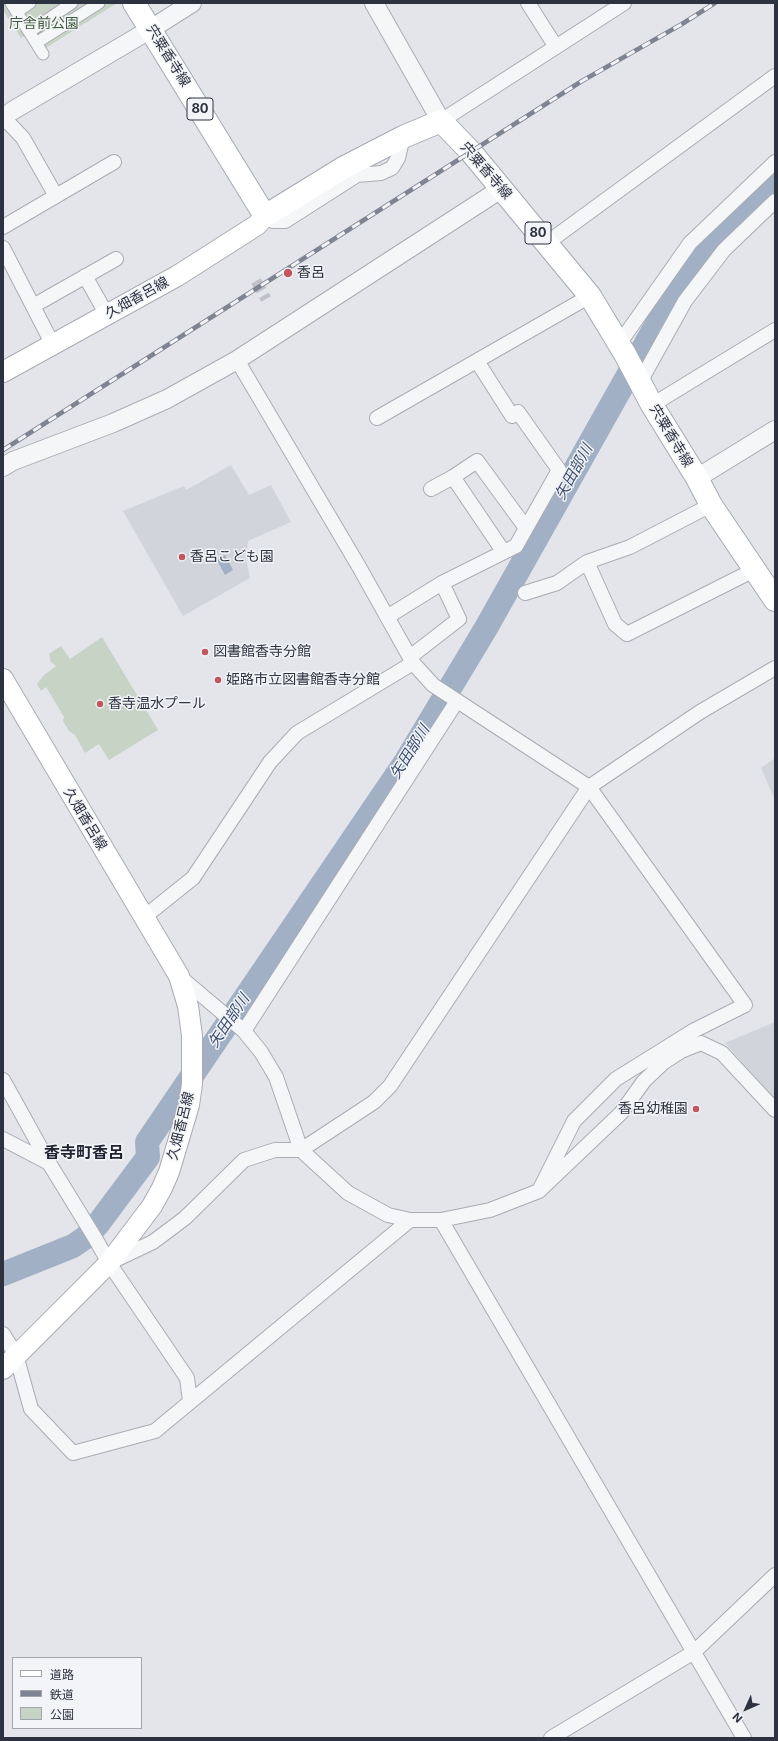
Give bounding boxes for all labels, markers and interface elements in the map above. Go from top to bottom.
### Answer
park label: 庁舎前公園 [9,16,79,32]
street label: 宍粟香寺線 [142,22,194,90]
road number: 80 [187,98,213,120]
street label: 宍粟香寺線 [457,139,515,203]
road number: 80 [525,222,551,244]
place label: 香呂 [297,265,325,281]
marker: 香呂 [282,267,294,279]
street label: 久畑香呂線 [102,274,172,322]
street label: 宍粟香寺線 [646,402,696,470]
water label: 矢田部川 [552,441,596,503]
place label: 香呂こども園 [190,549,274,565]
marker: 香呂こども園 [177,552,187,562]
place label: 図書館香寺分館 [213,644,311,660]
marker: 図書館香寺分館 [200,647,210,657]
place label: 姫路市立図書館香寺分館 [226,672,380,688]
marker: 姫路市立図書館香寺分館 [213,675,223,685]
place label: 香寺温水プール [108,696,206,712]
marker: 香寺温水プール [95,699,105,709]
water label: 矢田部川 [386,722,434,782]
street label: 久畑香呂線 [60,785,110,853]
water label: 矢田部川 [205,991,253,1051]
street label: 久畑香呂線 [164,1090,198,1162]
place label: 香呂幼稚園 [618,1101,688,1117]
marker: 香呂幼稚園 [691,1104,701,1114]
district label: 香寺町香呂 [44,1143,124,1163]
legend [12,1657,142,1729]
text: 道路 [50,1667,74,1682]
text: 鉄道 [50,1687,74,1702]
north arrow [726,1689,766,1729]
text: 公園 [50,1707,74,1722]
text: N [730,1710,745,1725]

